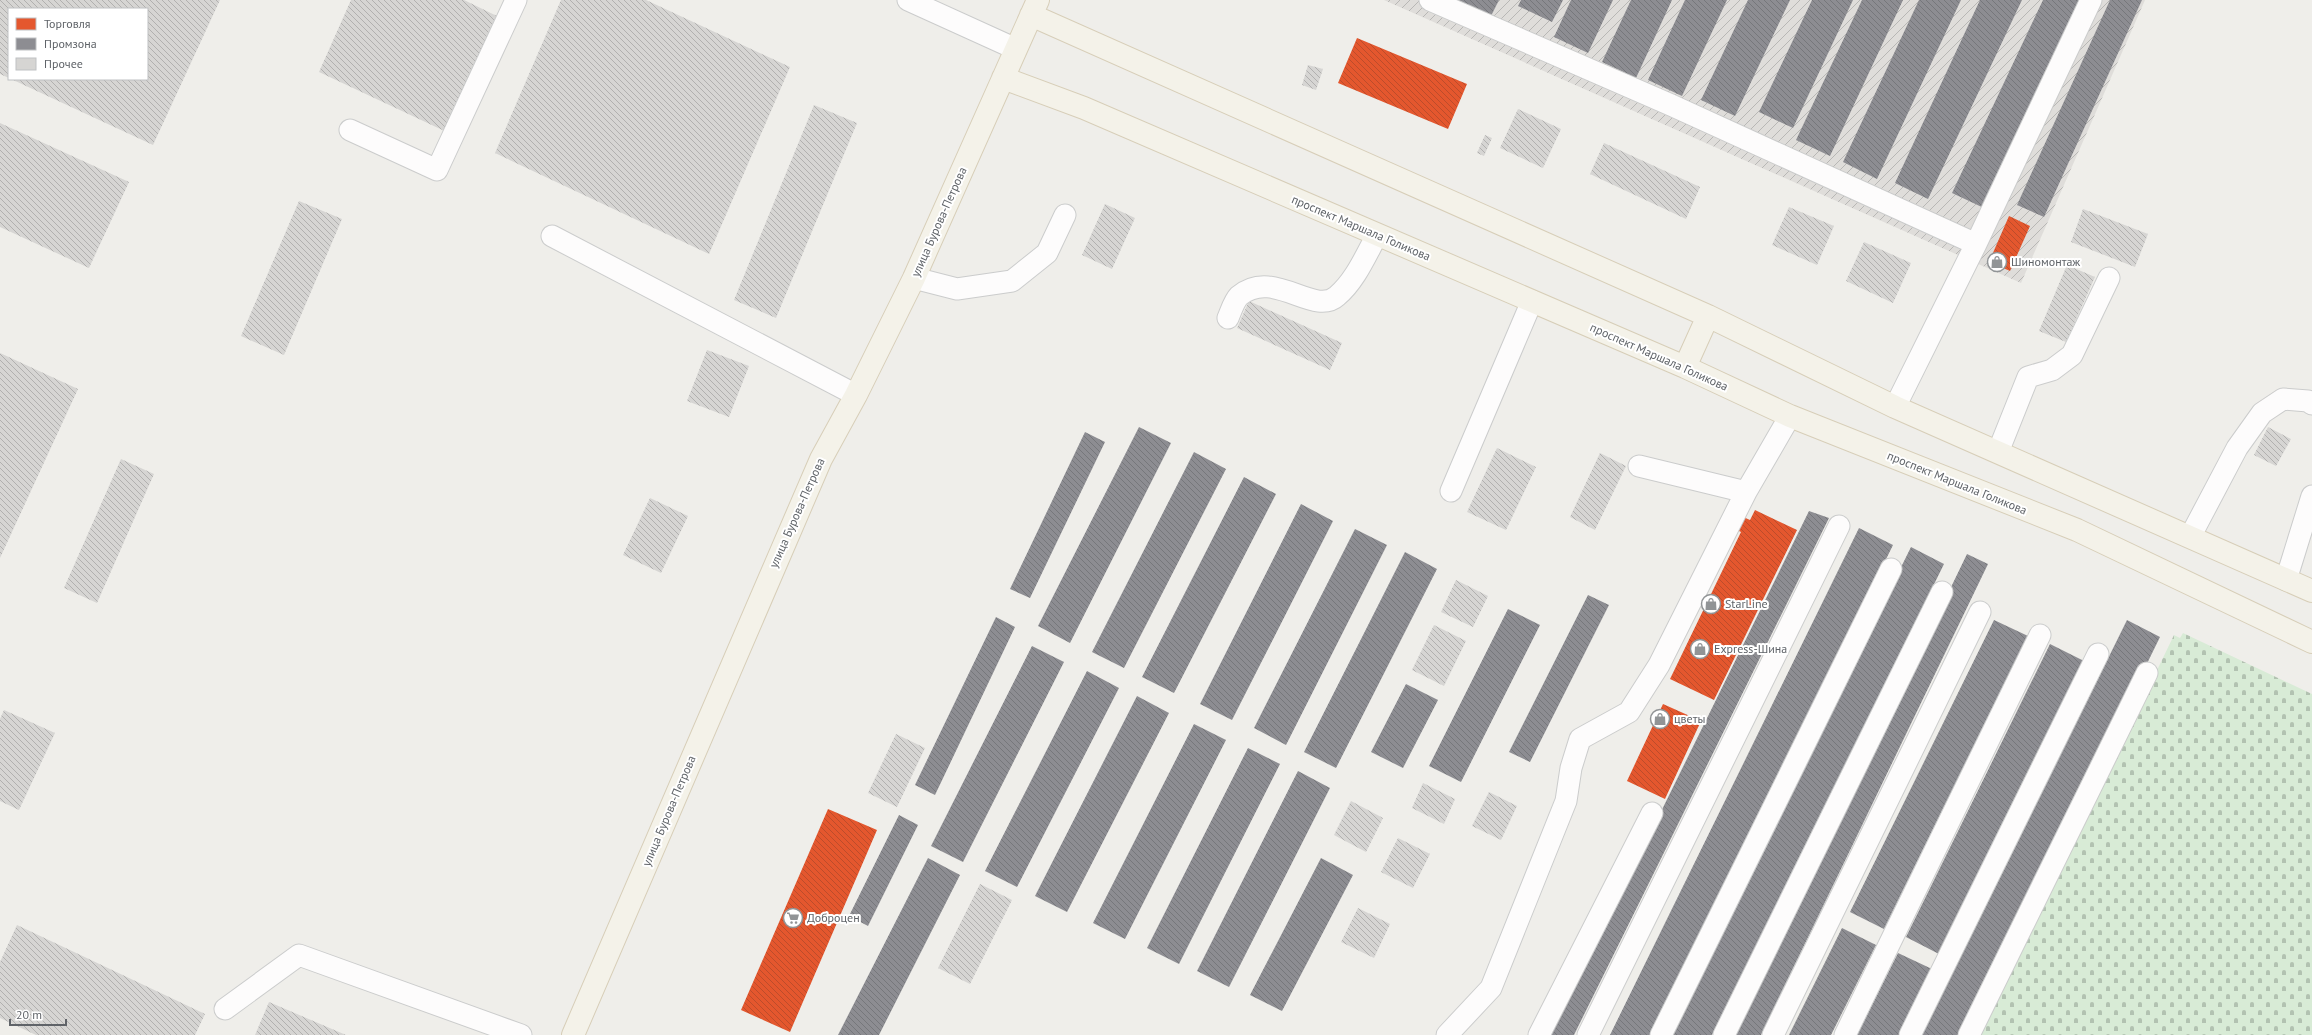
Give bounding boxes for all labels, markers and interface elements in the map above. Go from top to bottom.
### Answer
legend [8,8,148,80]
text: Торговля [44,16,90,31]
text: Промзона [44,36,97,51]
text: Прочее [44,56,83,71]
street label: улица Бурова-Петрова [908,164,970,279]
street label: проспект Маршала Голикова [1289,191,1433,264]
shop icon: Шиномонтаж [1986,251,2008,273]
place label: Шиномонтаж [2011,254,2080,269]
street label: проспект Маршала Голикова [1588,319,1731,394]
street label: проспект Маршала Голикова [1885,448,2029,517]
street label: улица Бурова-Петрова [766,455,828,570]
shop icon: StarLine [1700,593,1722,615]
place label: StarLine [1725,596,1768,611]
shop icon: Express-Шина [1689,638,1711,660]
place label: Express-Шина [1714,641,1787,656]
shop icon: цветы [1649,708,1671,730]
place label: цветы [1674,711,1705,726]
street label: улица Бурова-Петрова [638,753,699,868]
supermarket icon: Доброцен [782,907,804,929]
place label: Доброцен [807,910,860,925]
scale bar [10,1001,66,1027]
text: 20 m [16,1007,42,1022]

